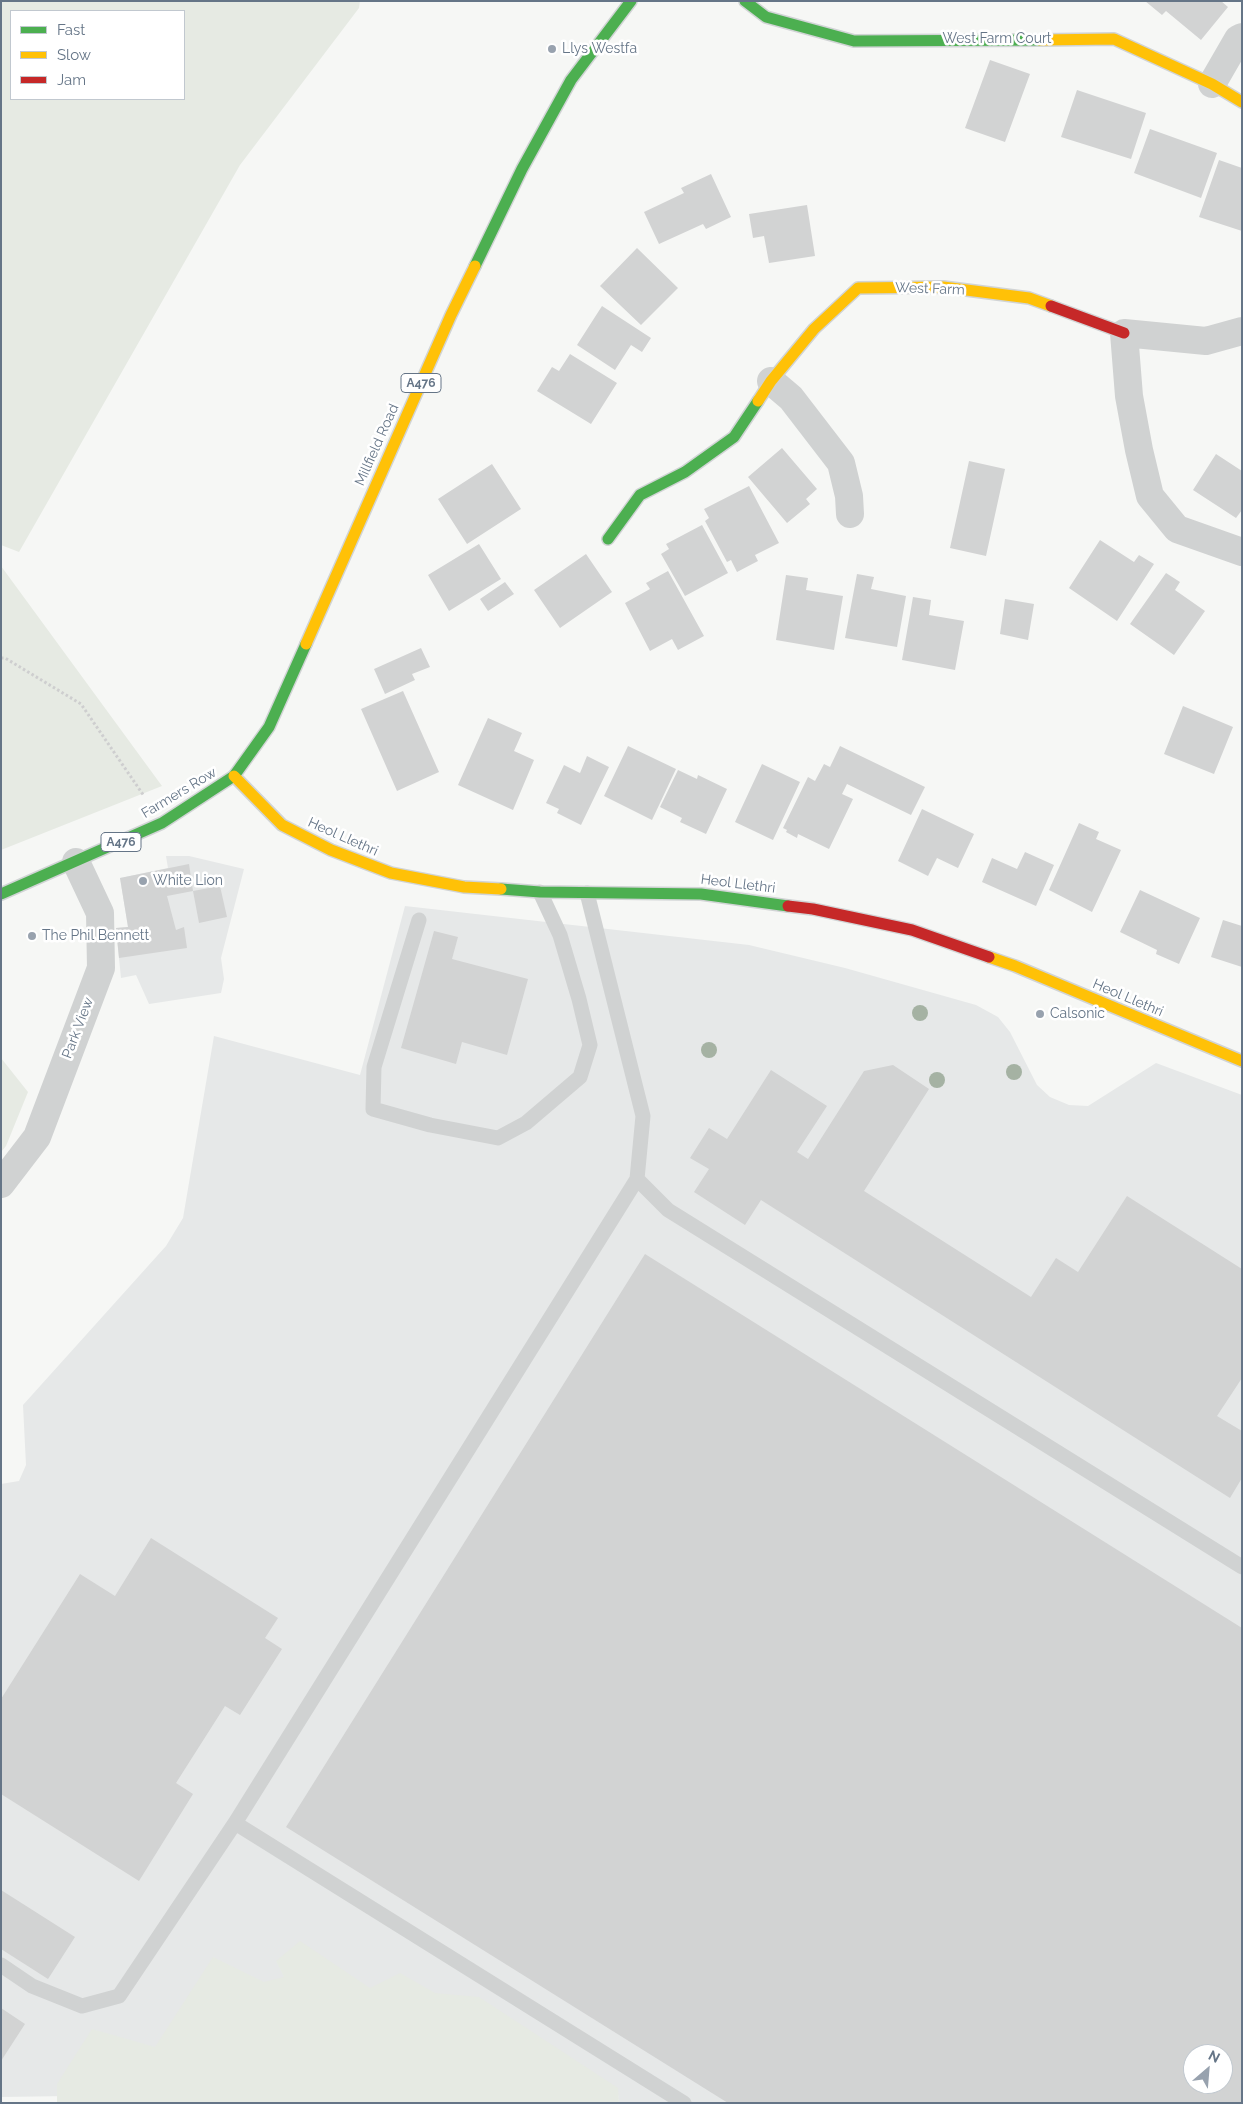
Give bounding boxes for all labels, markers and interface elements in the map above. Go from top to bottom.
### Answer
legend [10,10,185,100]
text: Fast [57,21,85,39]
street label: West Farm Court [942,31,1052,47]
place label: Llys Westfa [562,41,637,57]
marker: Llys Westfa [546,43,558,55]
text: Slow [57,46,91,64]
text: Jam [57,71,86,89]
street label: West Farm [895,279,965,299]
road number: A476 [401,373,441,392]
street label: Millfield Road [351,401,403,489]
street label: Farmers Row [138,764,220,822]
street label: Heol Llethri [305,814,381,860]
road number: A476 [101,832,141,852]
street label: Heol Llethri [700,871,776,897]
place label: White Lion [153,873,223,889]
marker: White Lion [137,875,149,887]
place label: The Phil Bennett [42,928,149,944]
marker: The Phil Bennett [26,930,38,942]
street label: Heol Llethri [1090,976,1166,1020]
street label: Park View [59,995,97,1061]
place label: Calsonic [1050,1006,1105,1022]
marker: Calsonic [1034,1008,1046,1020]
north arrow [1183,2044,1233,2094]
text: N [1206,2047,1223,2066]

